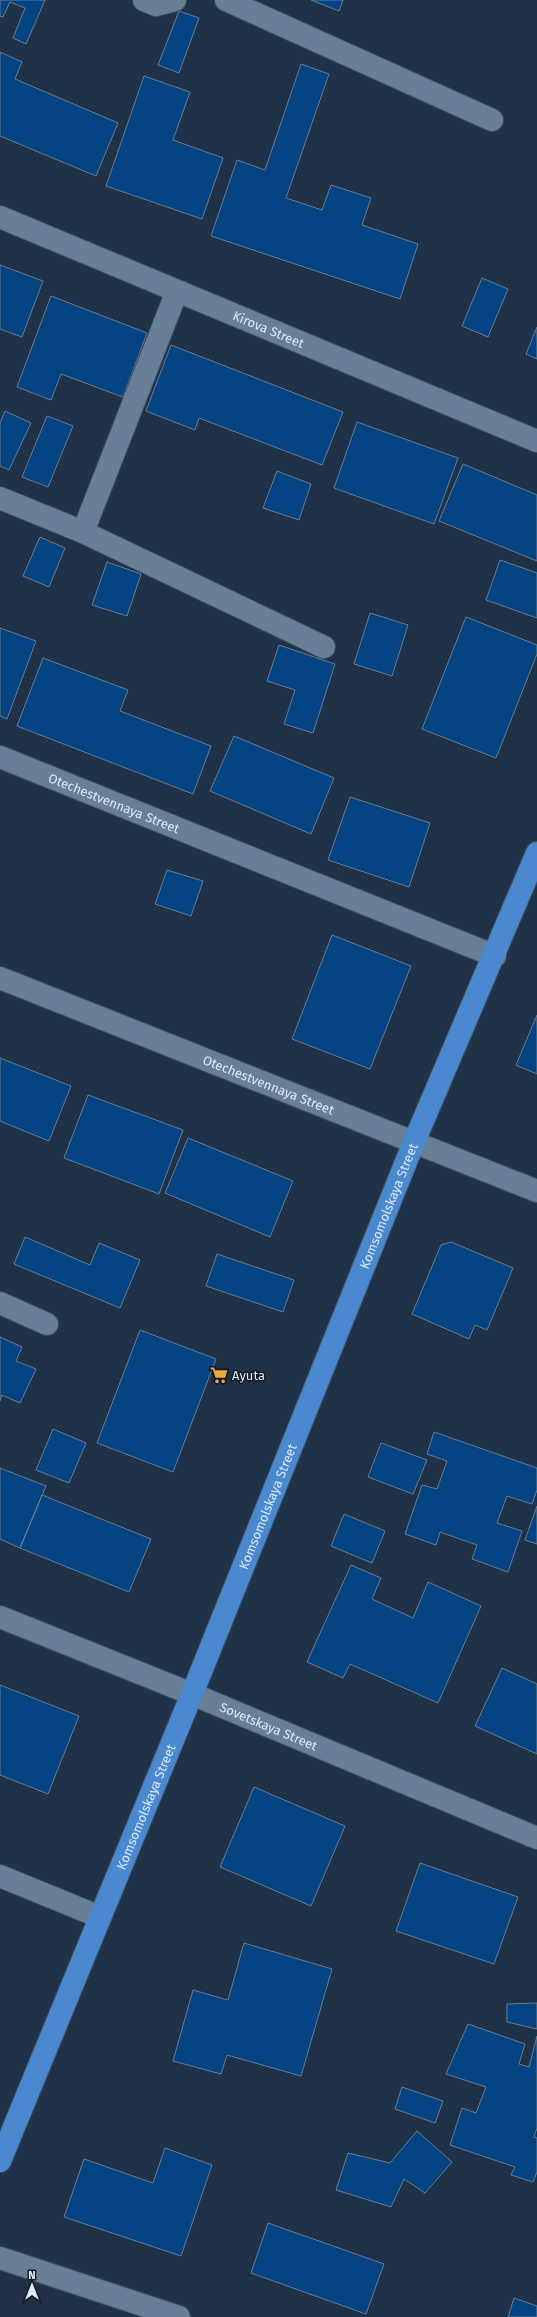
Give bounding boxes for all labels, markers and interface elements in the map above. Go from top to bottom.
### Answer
street label: Kirova Street [231,308,307,351]
street label: Otechestvennaya Street [46,770,182,836]
street label: Otechestvennaya Street [201,1052,337,1117]
street label: Komsomolskaya Street [356,1141,420,1271]
supermarket icon: Ayuta [209,1365,229,1385]
place label: Ayuta [232,1368,265,1383]
street label: Komsomolskaya Street [235,1441,299,1571]
street label: Sovetskaya Street [218,1699,320,1753]
street label: Komsomolskaya Street [113,1742,178,1872]
north arrow [12,2265,52,2305]
text: N [28,2269,36,2282]

